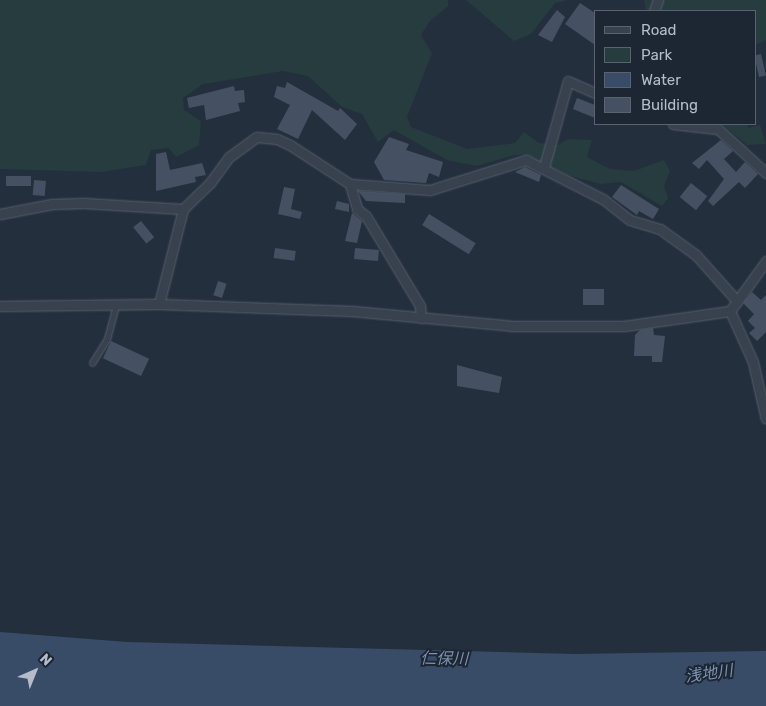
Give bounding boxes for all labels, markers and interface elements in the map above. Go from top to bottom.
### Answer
legend [594,10,756,125]
text: Road [641,21,677,39]
text: Park [641,46,672,64]
text: Water [641,71,681,89]
text: Building [641,96,698,114]
north arrow [10,646,60,696]
water label: 仁保川 [420,649,468,669]
text: N [36,650,55,669]
water label: 浅地川 [684,661,734,687]

